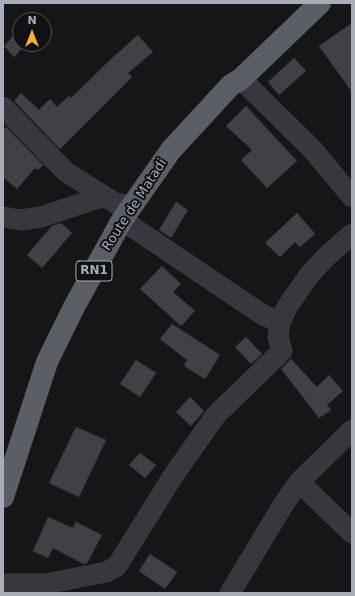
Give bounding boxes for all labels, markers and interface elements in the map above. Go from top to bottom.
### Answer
north arrow [12,12,52,52]
text: N [27,14,37,27]
street label: Route de Matadi [99,156,171,254]
road number: RN1 [76,261,112,281]

